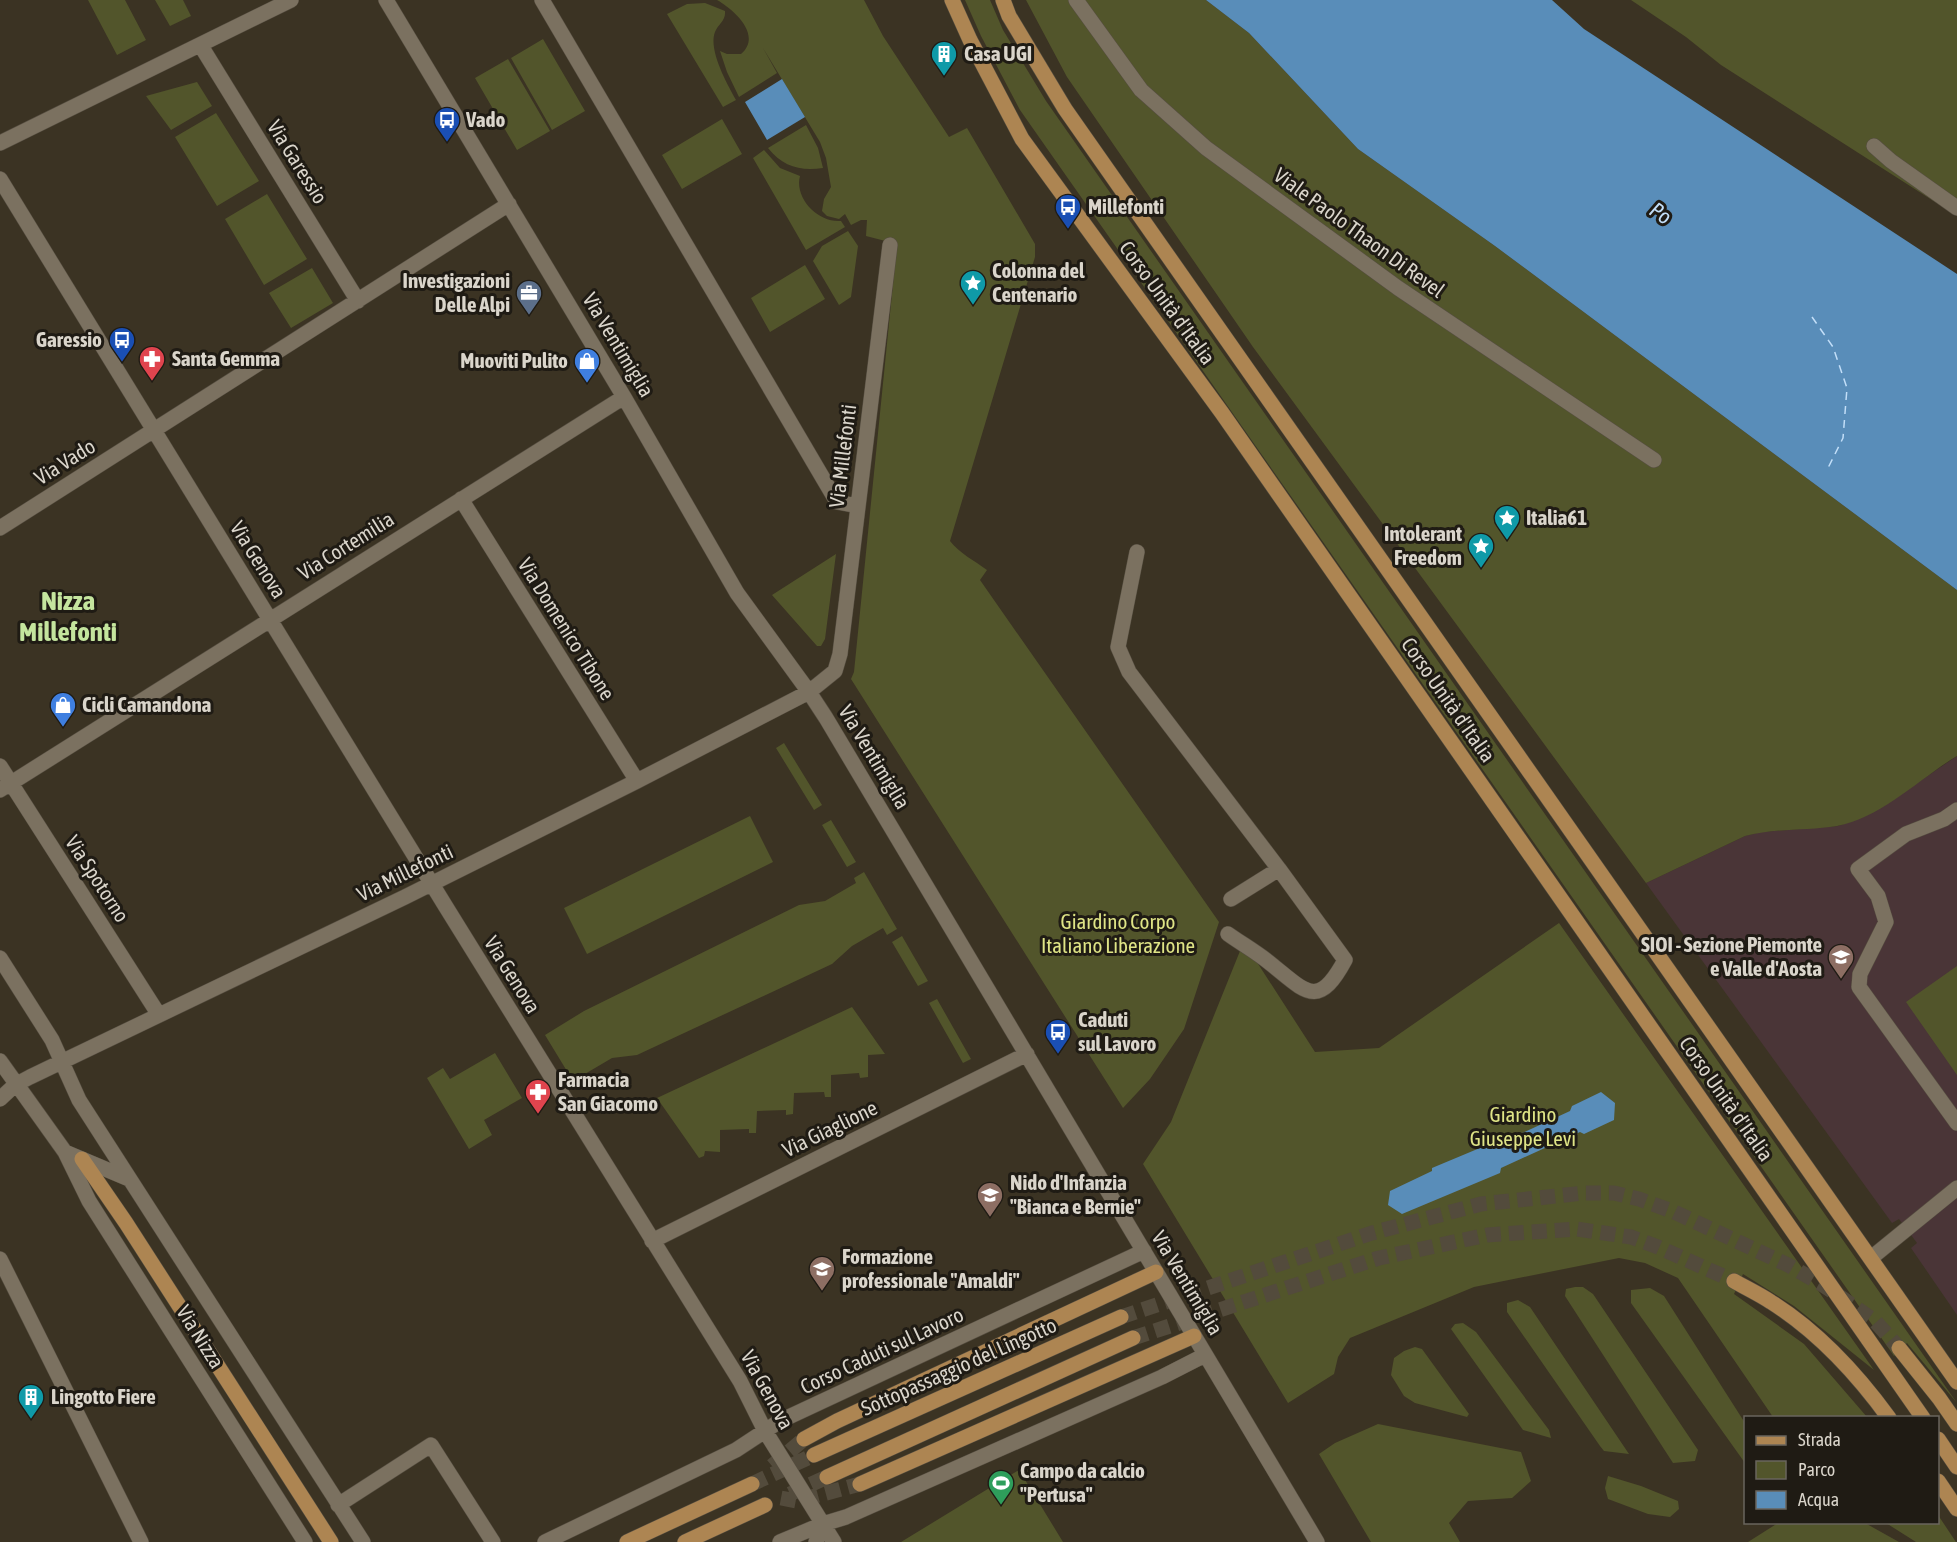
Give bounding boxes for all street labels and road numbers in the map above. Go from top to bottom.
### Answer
street label: Via Garessio [263,115,333,208]
street label: Viale Paolo Thaon Di Revel [1270,162,1450,302]
street label: Corso Unità d'Italia [1115,236,1221,369]
street label: Via Ventimiglia [578,288,659,401]
street label: Via Millefonti [824,403,860,509]
street label: Via Vado [30,433,99,489]
street label: Via Cortemilia [293,506,398,584]
street label: Via Genova [226,516,292,603]
street label: Via Domenico Tibone [514,553,620,704]
street label: Corso Unità d'Italia [1397,633,1501,766]
street label: Via Ventimiglia [834,700,915,813]
street label: Via Spotorno [61,831,135,926]
street label: Via Millefonti [353,839,456,906]
street label: Via Genova [480,931,546,1018]
street label: Corso Unità d'Italia [1675,1032,1779,1165]
street label: Via Giaglione [778,1095,881,1161]
street label: Via Ventimiglia [1147,1226,1228,1339]
street label: Via Nizza [172,1300,230,1372]
street label: Corso Caduti sul Lavoro [796,1302,967,1398]
street label: Sottopassaggio del Lingotto [857,1312,1060,1420]
street label: Via Genova [736,1346,799,1433]

